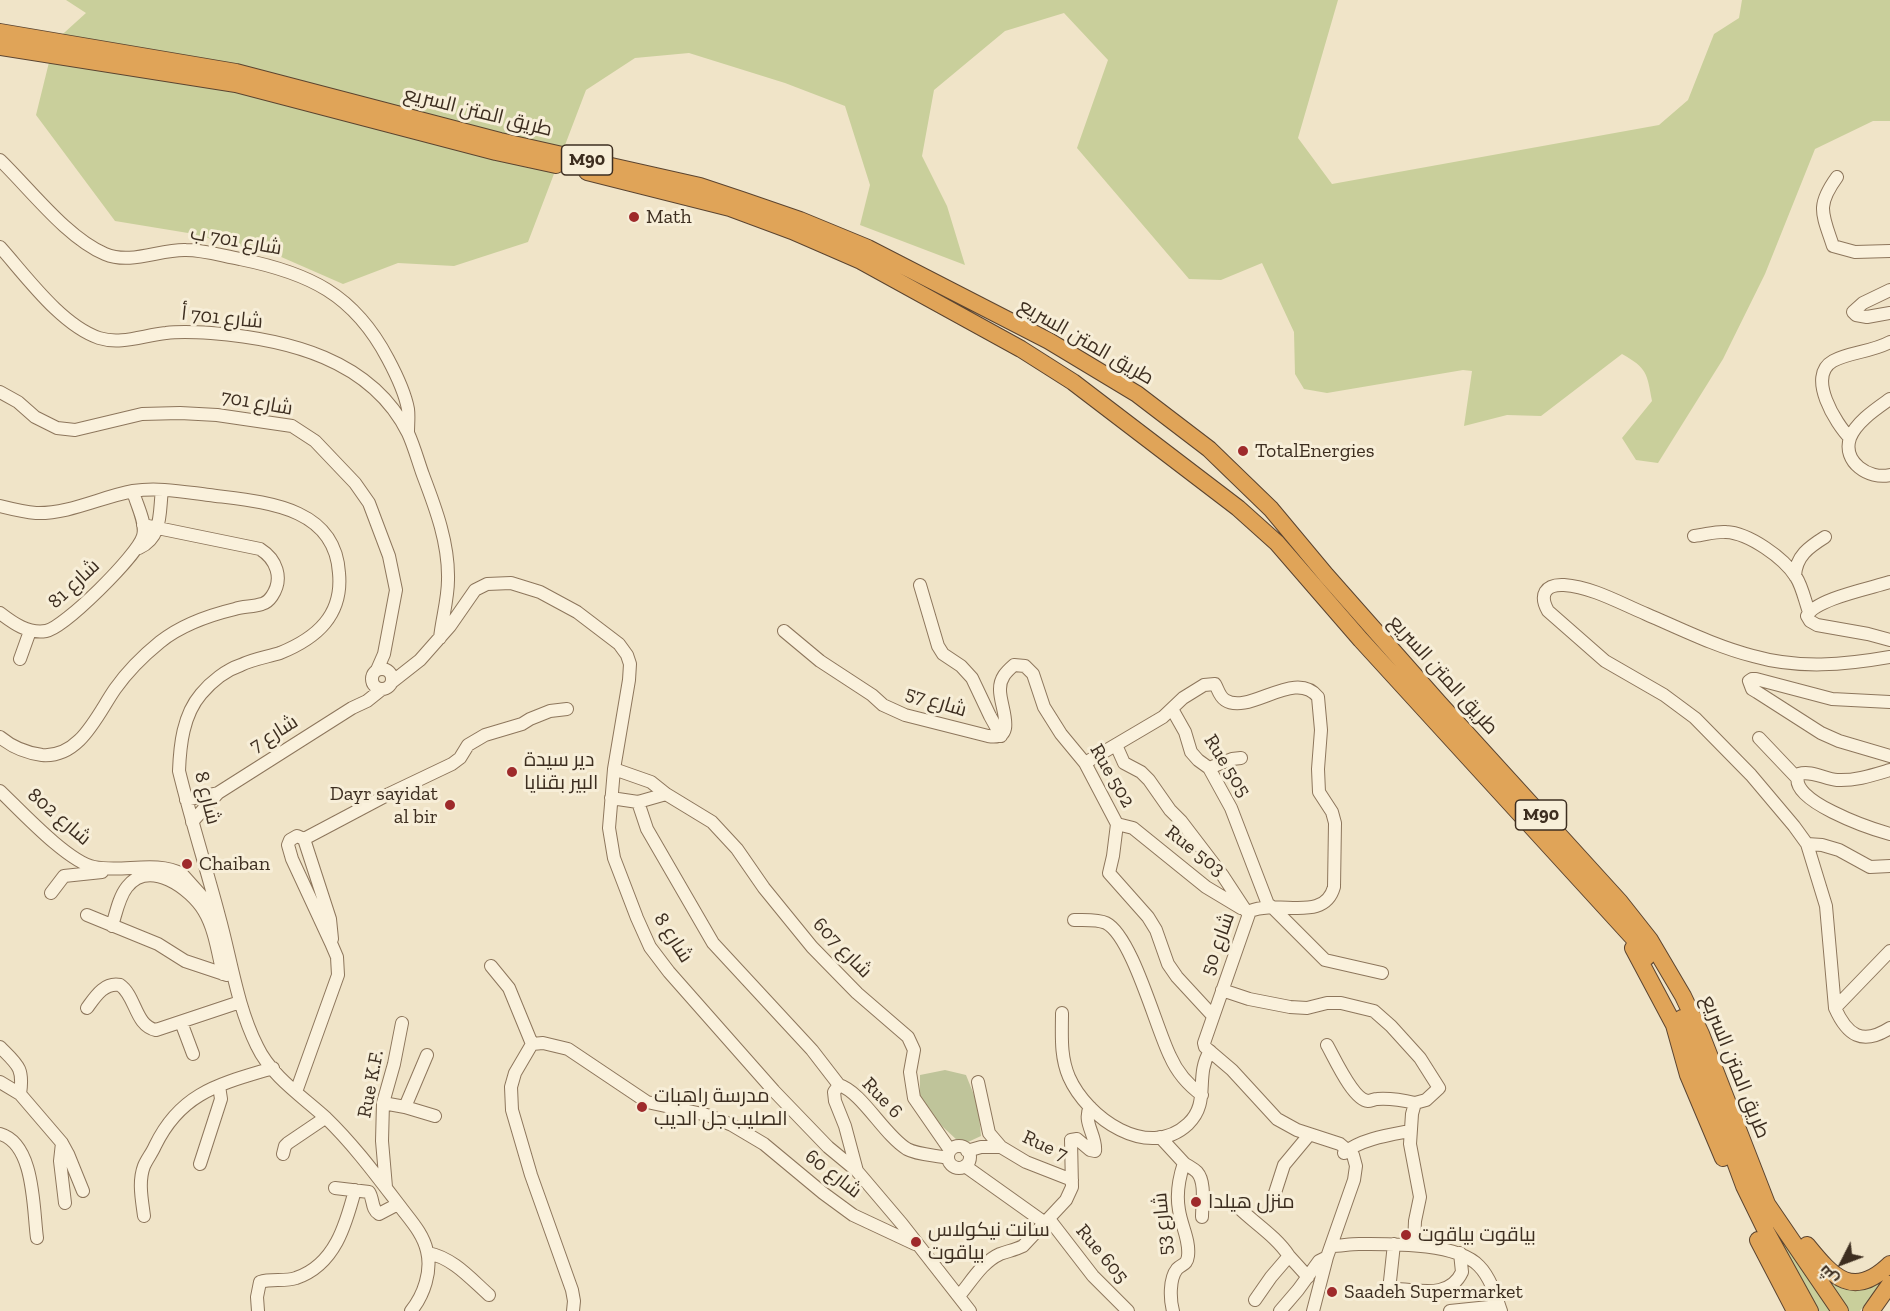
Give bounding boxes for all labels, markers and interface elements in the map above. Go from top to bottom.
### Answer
street label: طريق المتن السريع [401,82,555,142]
road number: M90 [562,145,612,175]
place label: Math [646,205,692,229]
marker: Math [627,210,641,224]
street label: شارع 701 ب [188,221,284,261]
street label: طريق المتن السريع [1014,294,1158,390]
street label: شارع 701 أ [180,302,264,334]
street label: شارع 701 [220,385,294,421]
place label: TotalEnergies [1255,439,1375,463]
marker: TotalEnergies [1236,444,1250,458]
street label: شارع 81 [43,554,105,614]
street label: طريق المتن السريع [1383,610,1503,740]
street label: شارع 57 [902,681,970,723]
street label: شارع 7 [245,710,303,758]
street label: Rue 505 [1198,730,1256,802]
street label: Rue 502 [1084,740,1140,812]
place label: دير سيدة البير بقنايا [524,748,598,795]
marker: دير سيدة البير بقنايا [505,765,519,779]
street label: شارع 8 [189,769,225,827]
place label: Dayr sayidat al bir [330,782,438,829]
street label: شارع 802 [23,783,95,851]
marker: Dayr sayidat al bir [443,798,457,812]
road number: M90 [1516,800,1566,830]
street label: Rue 503 [1160,820,1230,882]
place label: Chaiban [199,852,270,876]
marker: Chaiban [180,857,194,871]
street label: شارع 8 [649,909,697,967]
street label: شارع 50 [1196,909,1240,979]
street label: شارع 607 [807,913,877,983]
street label: طريق المتن السريع [1695,992,1775,1142]
street label: Rue K.F. [353,1048,389,1120]
street label: Rue 6 [857,1072,907,1124]
place label: مدرسة راهبات الصليب جل الديب [654,1084,788,1131]
marker: مدرسة راهبات الصليب جل الديب [635,1100,649,1114]
street label: Rue 7 [1019,1125,1071,1167]
street label: شارع 60 [800,1144,866,1204]
place label: منزل هيلدا [1208,1190,1295,1214]
street label: شارع 53 [1148,1191,1178,1257]
marker: منزل هيلدا [1189,1195,1203,1209]
place label: سانت نيكولاس بياقوت [928,1218,1050,1265]
street label: Rue 605 [1070,1220,1134,1288]
place label: بياقوت بياقوت [1418,1223,1536,1247]
marker: بياقوت بياقوت [1399,1228,1413,1242]
north arrow [1812,1233,1872,1293]
marker: سانت نيكولاس بياقوت [909,1235,923,1249]
text: ش [1814,1261,1842,1289]
place label: Saadeh Supermarket [1344,1280,1523,1304]
marker: Saadeh Supermarket [1325,1285,1339,1299]

